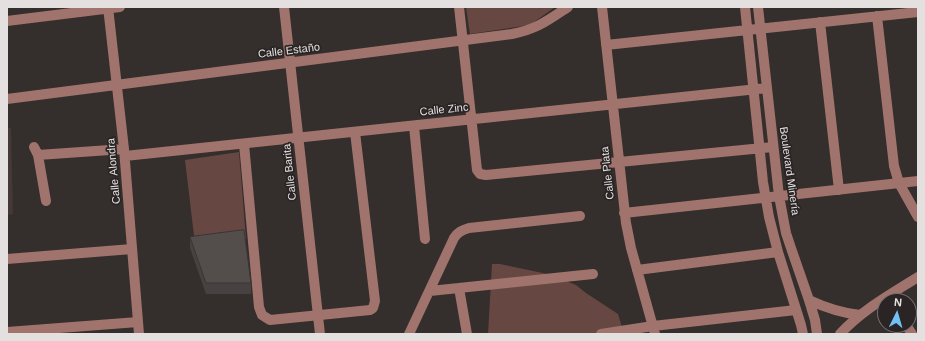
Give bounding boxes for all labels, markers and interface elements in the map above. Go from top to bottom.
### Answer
street label: Calle Estaño [257,41,321,61]
street label: Calle Zinc [419,101,469,119]
street label: Boulevard Minería [776,126,802,216]
street label: Calle Alondra [105,138,123,204]
street label: Calle Barita [280,143,300,201]
street label: Calle Plata [599,146,617,200]
north arrow [877,293,917,333]
text: N [893,296,902,308]

